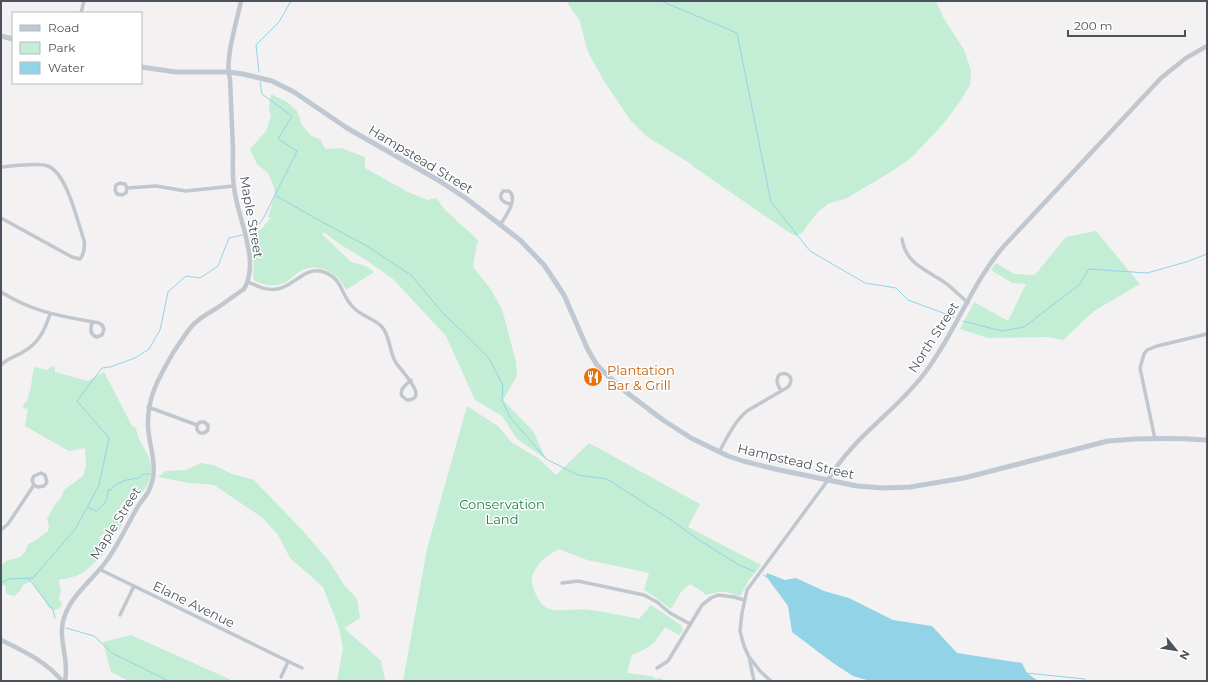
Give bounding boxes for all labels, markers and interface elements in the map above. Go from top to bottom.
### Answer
legend [12,12,142,84]
scale bar [1068,12,1185,38]
text: 200 m [1074,18,1113,33]
text: Road [48,20,79,35]
text: Park [48,40,76,55]
text: Water [48,60,85,75]
street label: Hampstead Street [366,121,476,197]
street label: Maple Street [237,175,267,259]
street label: North Street [904,299,962,375]
place label: Plantation Bar & Grill [607,362,675,393]
restaurant icon: Plantation Bar & Grill [582,366,604,388]
street label: Hampstead Street [736,440,856,482]
street label: Maple Street [86,484,144,562]
park label: Conservation Land [459,496,545,527]
street label: Elane Avenue [151,577,238,631]
north arrow [1156,630,1196,670]
text: N [1176,648,1193,662]

